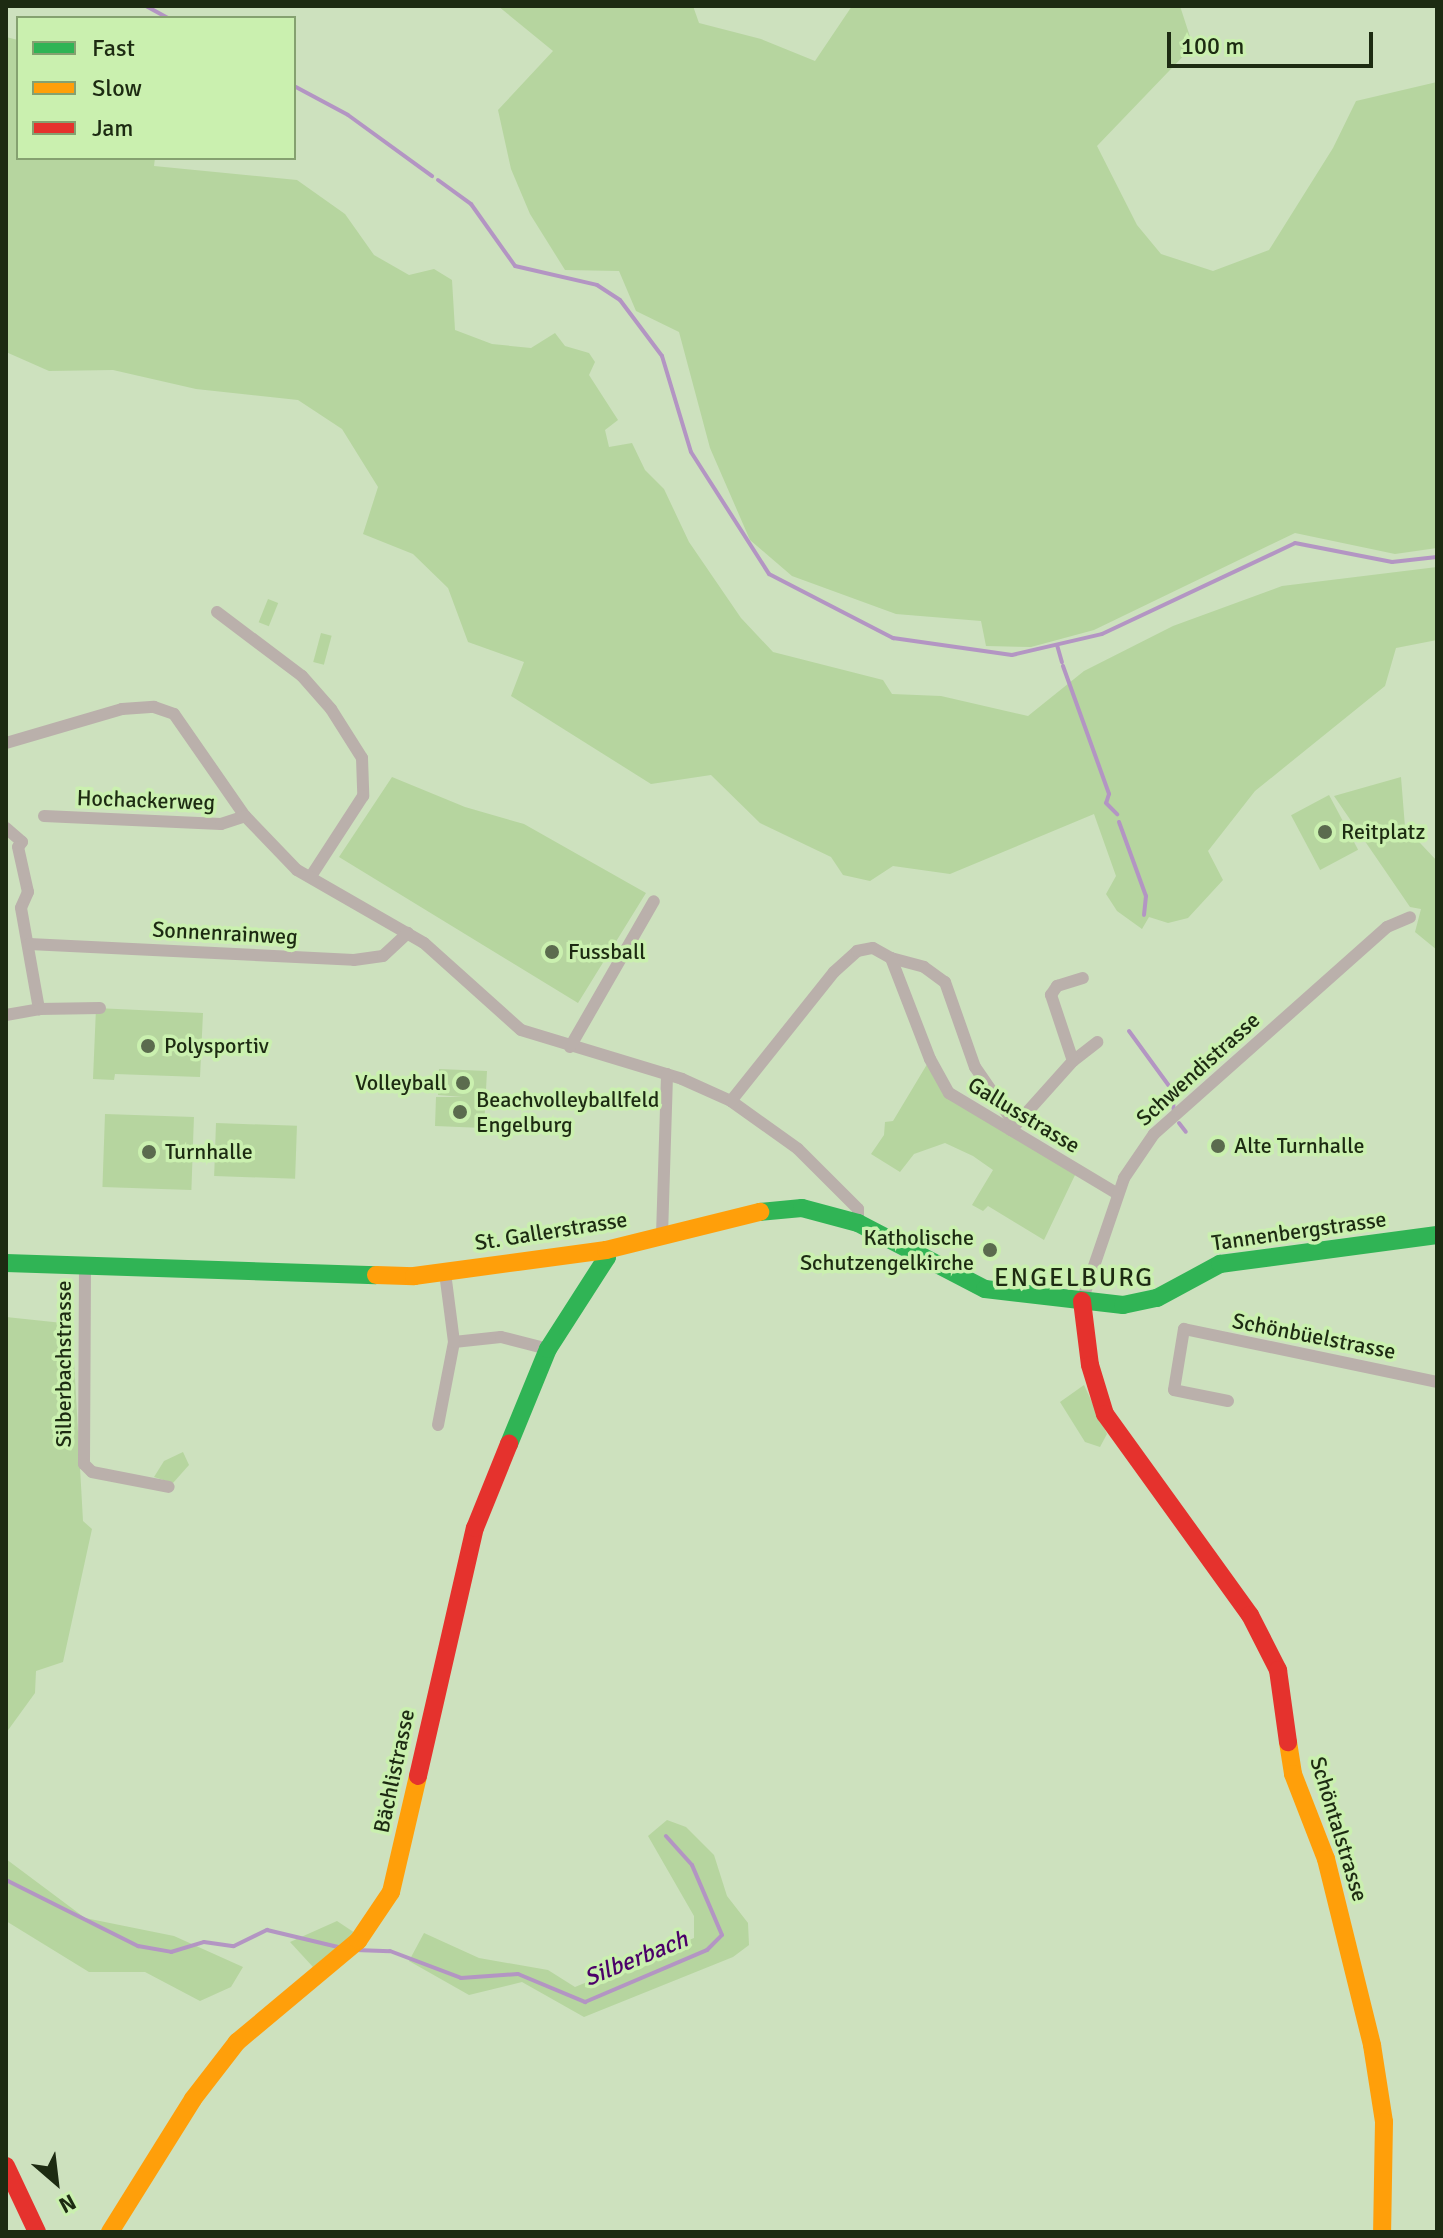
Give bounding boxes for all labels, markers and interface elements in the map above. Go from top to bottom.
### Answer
legend [16,16,296,160]
scale bar [1171,16,1377,66]
text: 100 m [1181,31,1244,61]
text: Fast [92,33,135,63]
text: Slow [92,73,142,103]
text: Jam [92,113,133,143]
street label: Hochackerweg [76,784,216,816]
place label: Reitplatz [1341,819,1425,845]
marker: Reitplatz [1316,823,1334,841]
street label: Sonnenrainweg [152,916,298,950]
place label: Fussball [568,939,646,965]
marker: Fussball [543,943,561,961]
street label: Schwendistrasse [1131,1007,1265,1131]
place label: Polysportiv [164,1033,269,1059]
marker: Polysportiv [139,1037,157,1055]
place label: Volleyball [355,1070,447,1096]
street label: Gallusstrasse [963,1071,1085,1159]
marker: Volleyball [454,1074,472,1092]
place label: Beachvolleyballfeld Engelburg [476,1086,660,1138]
marker: Beachvolleyballfeld Engelburg [451,1103,469,1121]
place label: Alte Turnhalle [1234,1133,1364,1159]
marker: Alte Turnhalle [1209,1137,1227,1155]
place label: Turnhalle [165,1139,253,1165]
marker: Turnhalle [140,1143,158,1161]
street label: St. Gallerstrasse [473,1206,629,1256]
street label: Tannenbergstrasse [1210,1206,1388,1256]
place label: Katholische Schutzengelkirche [800,1224,974,1276]
marker: Katholische Schutzengelkirche [981,1241,999,1259]
district label: ENGELBURG [994,1263,1154,1295]
street label: Silberbachstrasse [51,1280,77,1448]
street label: Schönbüelstrasse [1230,1307,1398,1365]
street label: Bächlistrasse [368,1707,420,1835]
street label: Schöntalstrasse [1304,1753,1374,1905]
water label: Silberbach [580,1925,692,1993]
north arrow [16,2142,96,2222]
text: N [54,2188,81,2219]

